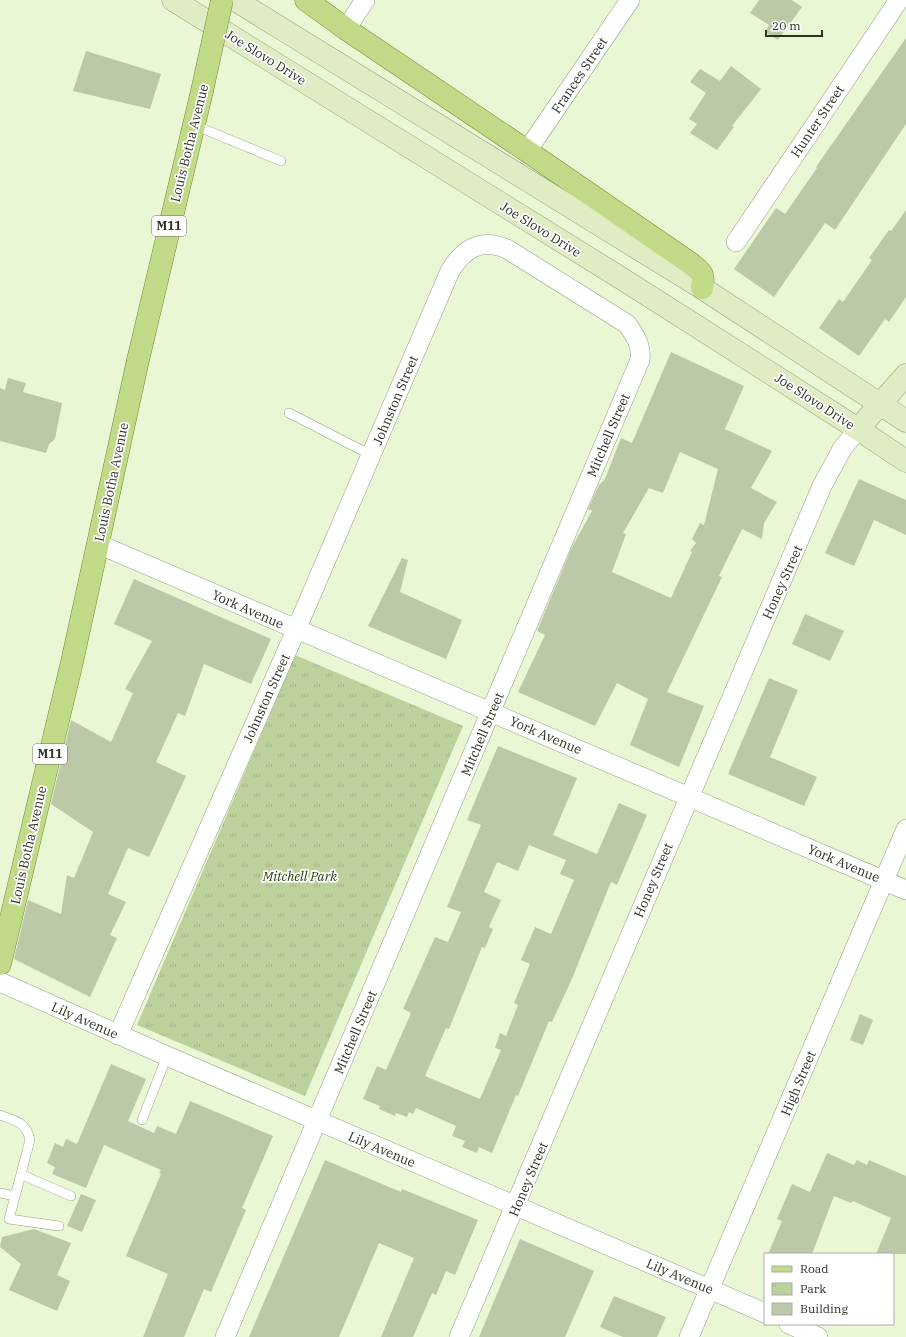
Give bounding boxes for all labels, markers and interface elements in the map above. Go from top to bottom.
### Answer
scale bar [766,12,822,38]
text: 20 m [772,18,801,33]
street label: Joe Slovo Drive [222,26,309,89]
street label: Frances Street [548,34,611,117]
street label: Louis Botha Avenue [167,82,212,204]
street label: Hunter Street [787,82,848,161]
street label: Joe Slovo Drive [497,198,584,261]
road number: M11 [152,216,186,236]
street label: Johnston Street [369,353,422,448]
street label: Joe Slovo Drive [772,369,858,434]
street label: Mitchell Street [583,390,634,480]
street label: Louis Botha Avenue [91,421,132,543]
street label: Honey Street [759,542,807,622]
street label: York Avenue [209,586,286,633]
street label: Johnston Street [239,651,294,745]
street label: Mitchell Street [457,689,508,779]
street label: York Avenue [507,713,584,758]
road number: M11 [33,744,67,764]
street label: Louis Botha Avenue [7,784,50,906]
street label: Honey Street [630,840,677,920]
street label: York Avenue [805,841,882,886]
park label: Mitchell Park [262,868,337,885]
street label: Mitchell Street [330,987,381,1077]
street label: Lily Avenue [49,998,121,1043]
street label: High Street [777,1048,820,1118]
street label: Lily Avenue [346,1128,418,1171]
street label: Honey Street [505,1139,552,1219]
legend [764,1253,894,1325]
street label: Lily Avenue [644,1255,716,1298]
text: Road [800,1261,829,1276]
text: Park [800,1281,826,1296]
text: Building [800,1301,848,1316]

